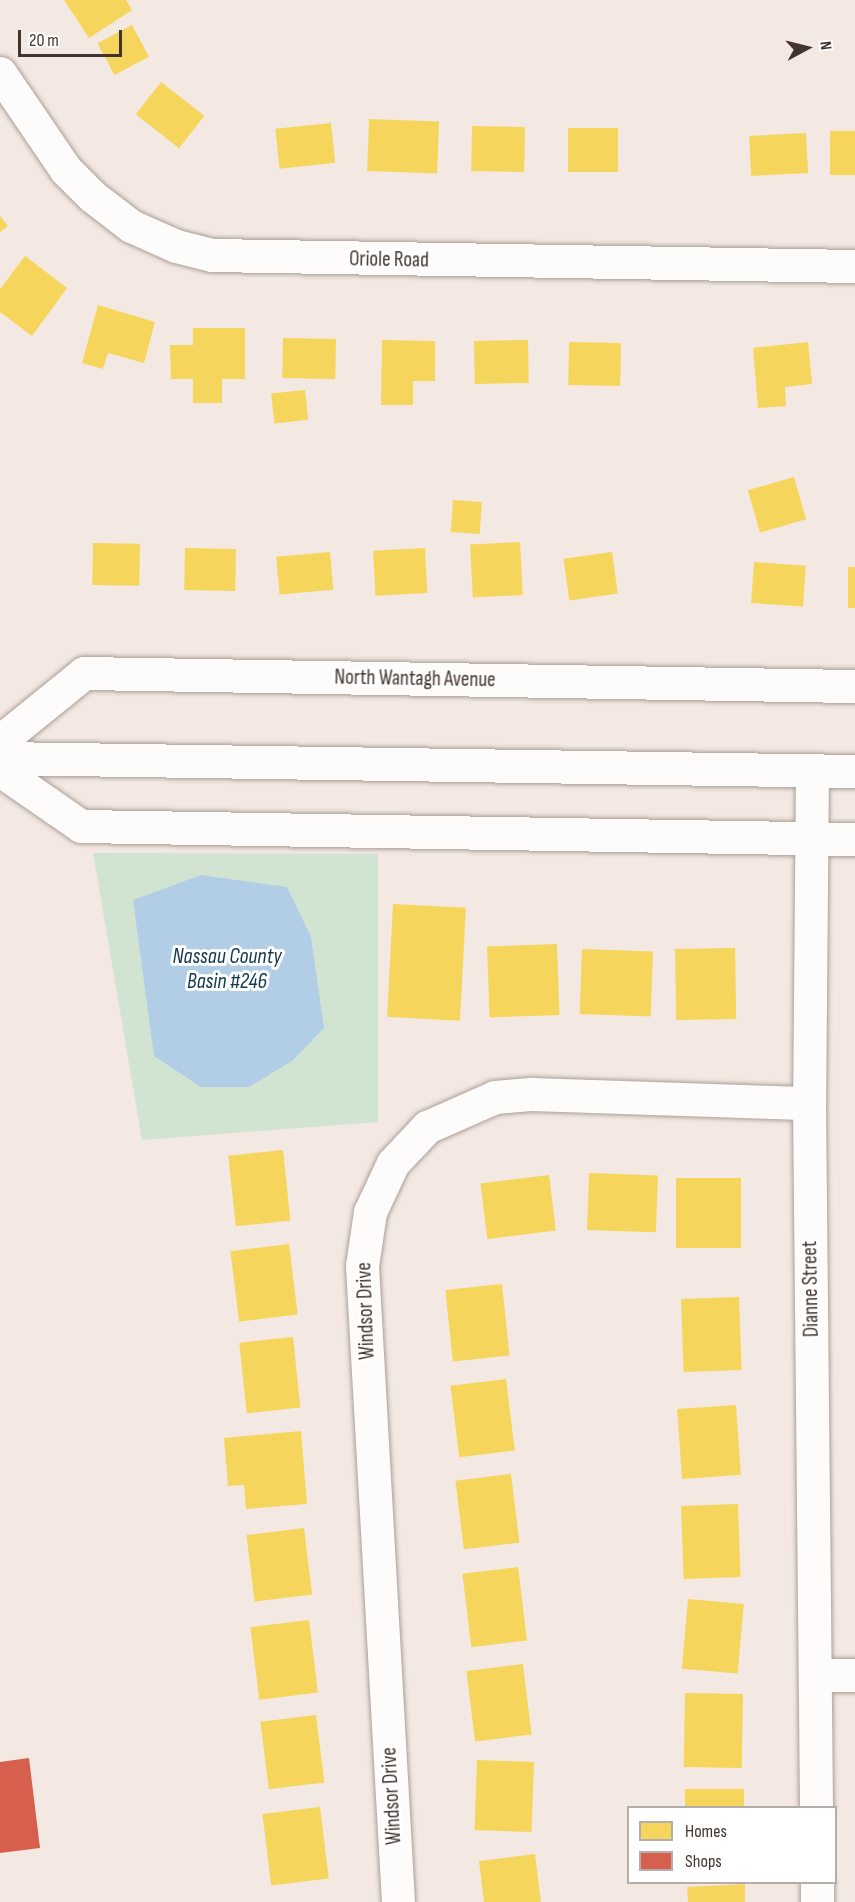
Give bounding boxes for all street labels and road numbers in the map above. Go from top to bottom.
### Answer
street label: Oriole Road [349,247,429,273]
street label: North Wantagh Avenue [334,665,496,693]
street label: Dianne Street [798,1241,824,1337]
street label: Windsor Drive [352,1262,380,1360]
street label: Windsor Drive [377,1747,407,1845]

